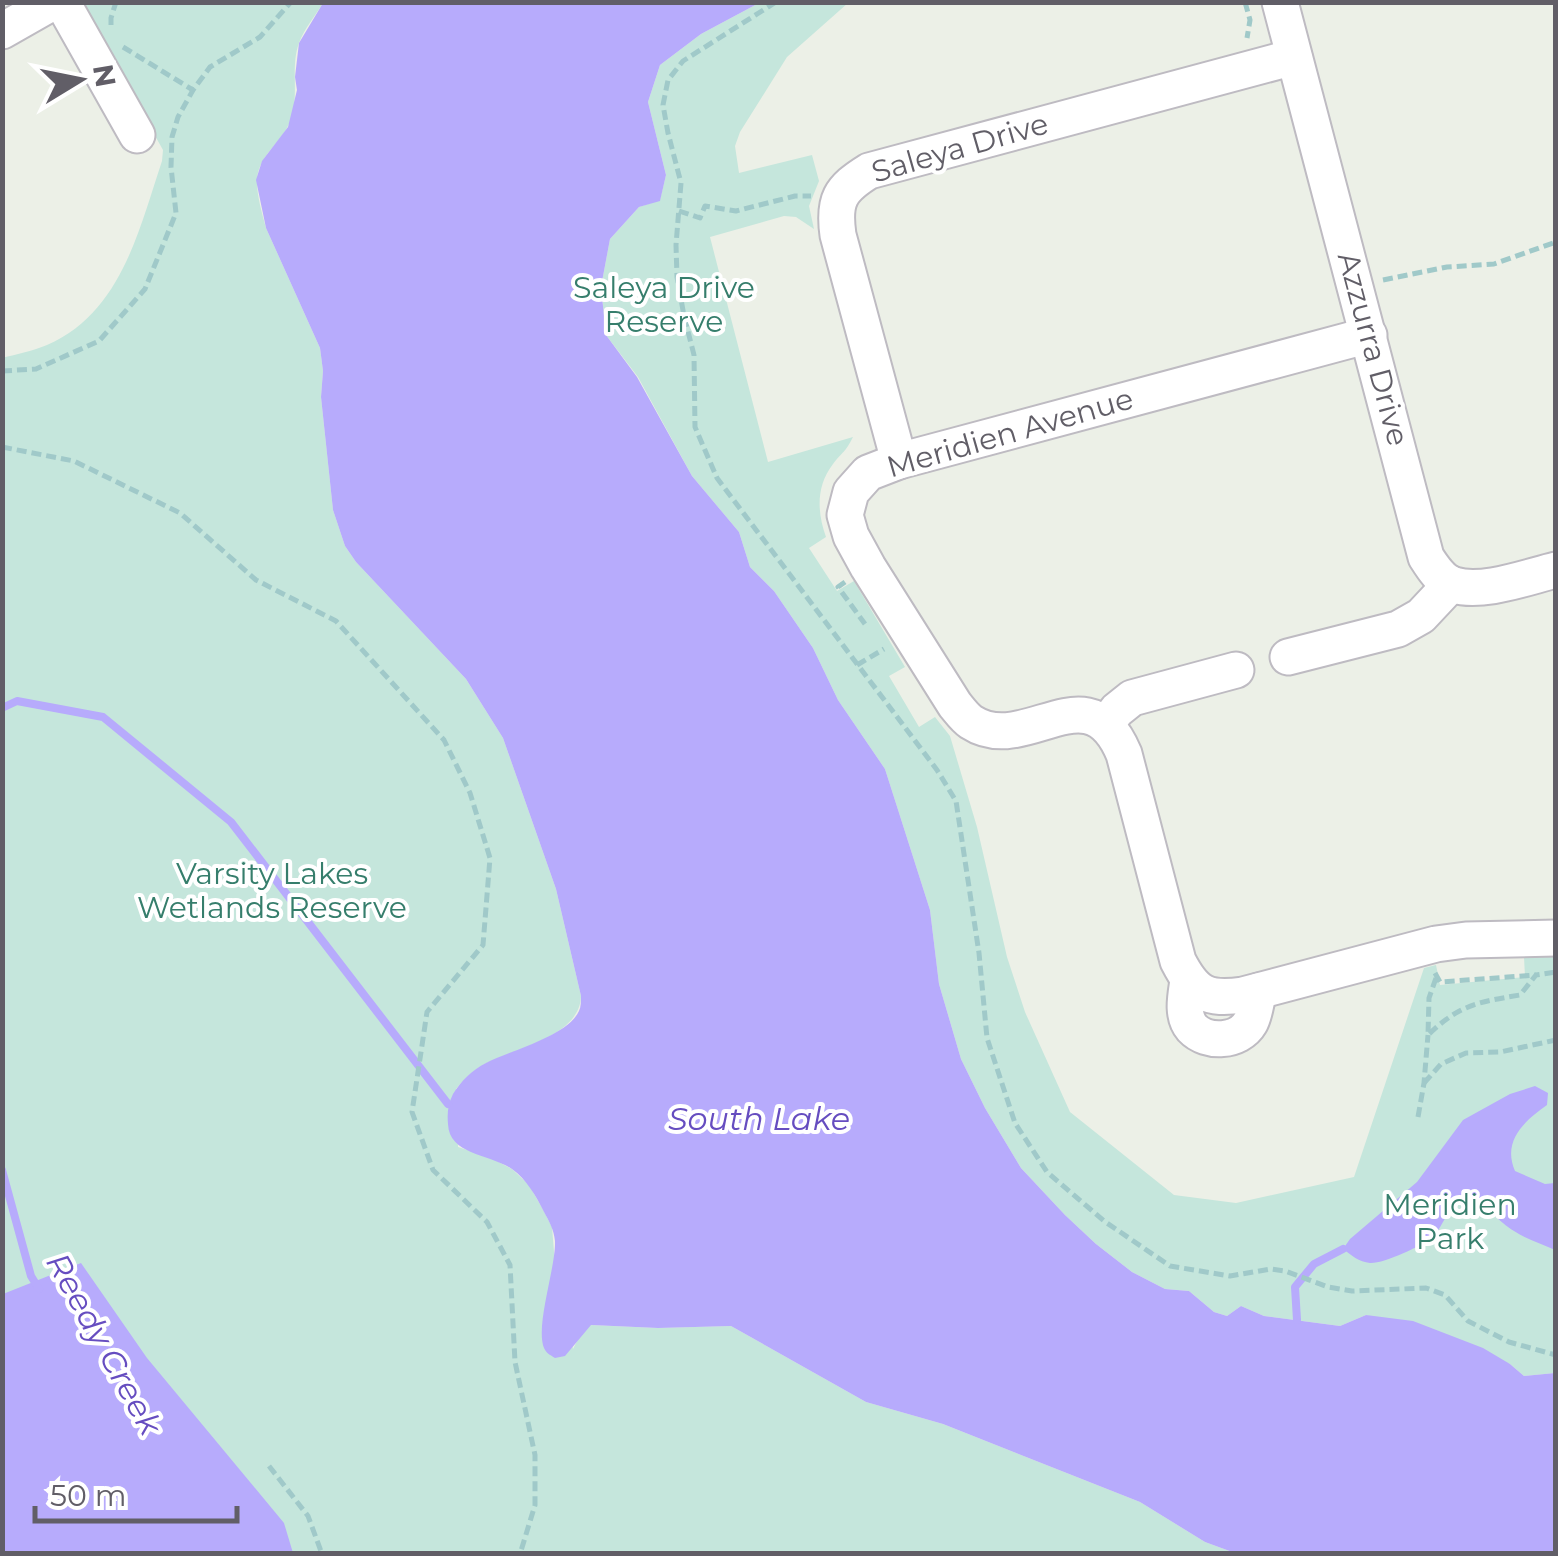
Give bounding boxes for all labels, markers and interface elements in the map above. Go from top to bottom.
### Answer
north arrow [30,30,130,130]
text: N [86,62,123,90]
street label: Saleya Drive [867,105,1052,190]
street label: Azzurra Drive [1330,248,1417,450]
park label: Saleya Drive Reserve [573,269,755,340]
street label: Meridien Avenue [882,380,1137,485]
park label: Varsity Lakes Wetlands Reserve [137,855,407,926]
water label: South Lake [668,1099,850,1138]
park label: Meridien Park [1383,1186,1517,1257]
water label: Reedy Creek [38,1246,171,1443]
scale bar [35,1461,238,1523]
text: 50 m [50,1477,127,1514]

